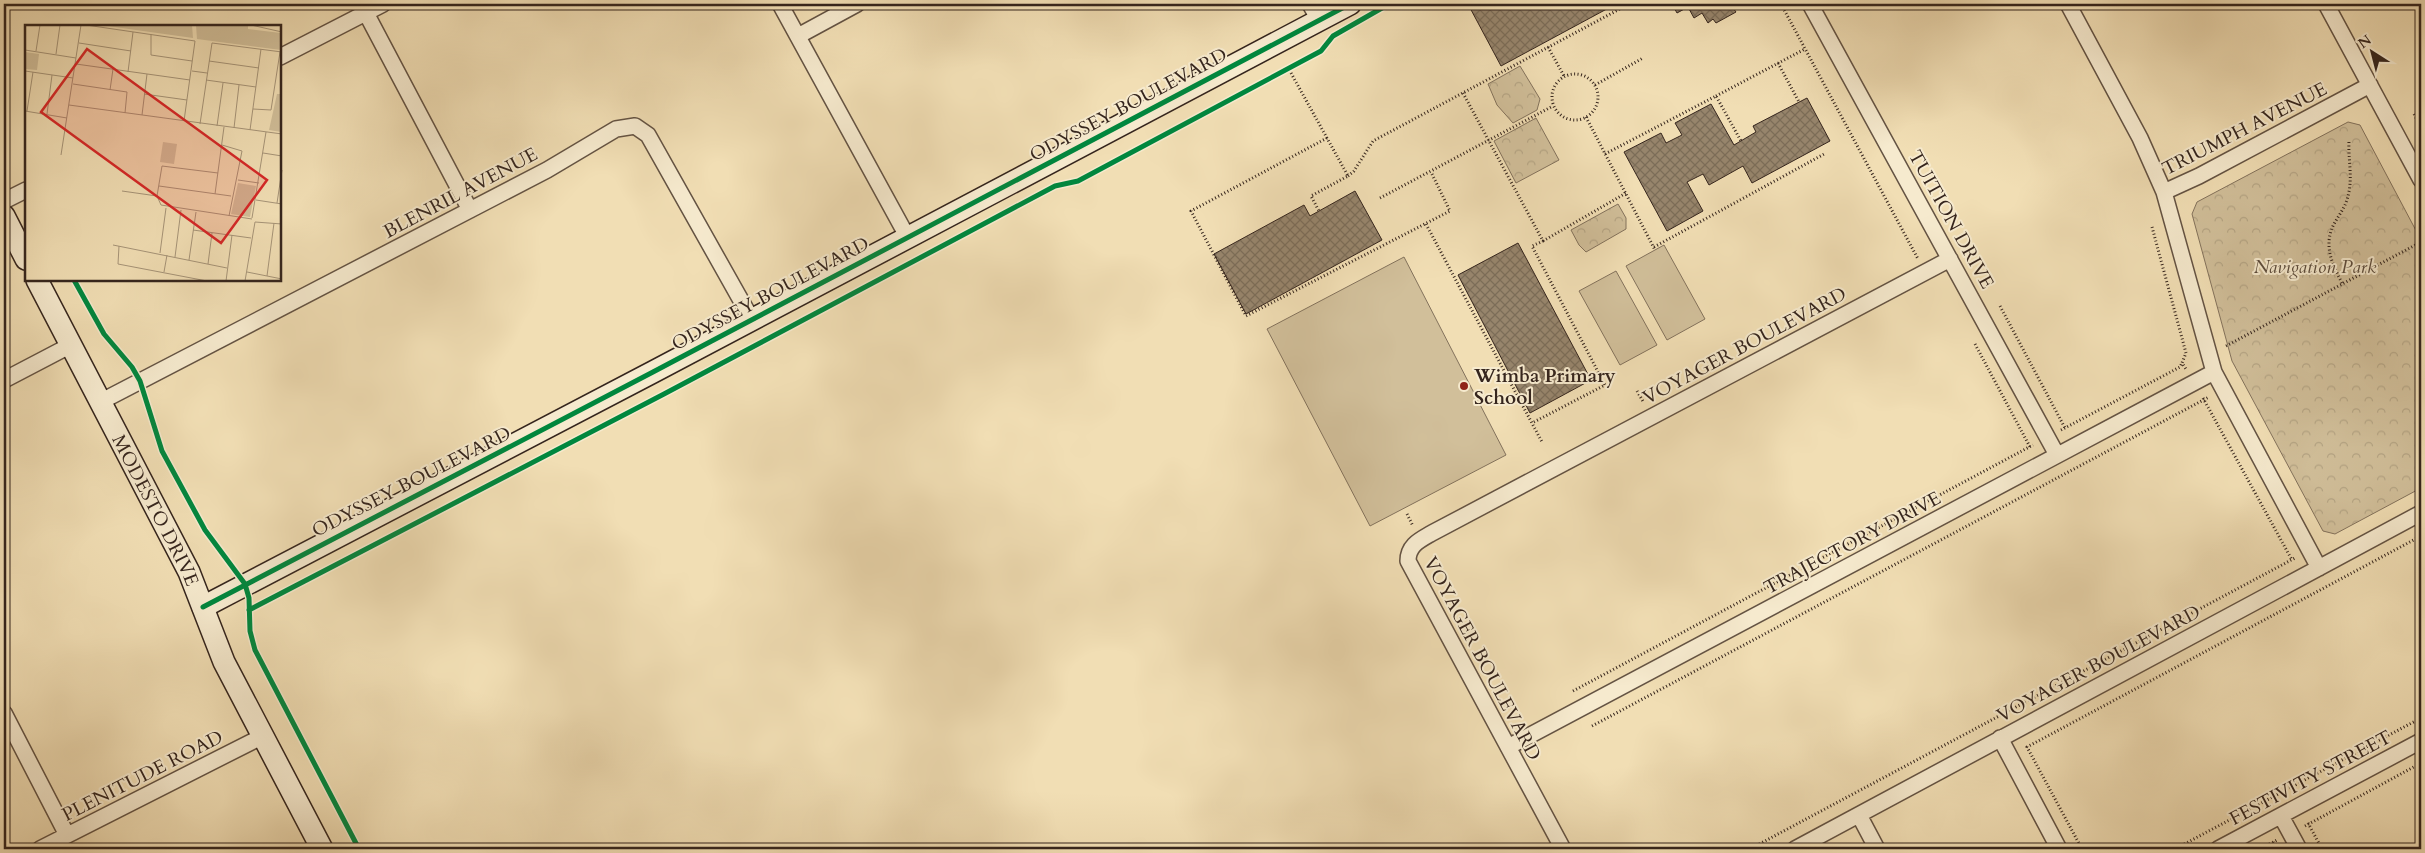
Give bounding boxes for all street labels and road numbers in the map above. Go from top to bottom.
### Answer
street label: ODYSSEY BOULEVARD [1025,42,1232,168]
street label: TRIUMPH AVENUE [2158,76,2331,182]
street label: BLENRIL AVENUE [379,141,542,245]
street label: TUITION DRIVE [1902,145,2000,294]
street label: ODYSSEY BOULEVARD [667,231,874,357]
street label: VOYAGER BOULEVARD [1638,281,1851,411]
street label: ODYSSEY BOULEVARD [307,420,515,543]
street label: MODESTO DRIVE [106,430,205,590]
street label: TRAJECTORY DRIVE [1759,485,1945,601]
street label: VOYAGER BOULEVARD [1417,552,1547,765]
street label: VOYAGER BOULEVARD [1992,599,2205,729]
street label: PLENITUDE ROAD [58,724,227,828]
street label: FESTIVITY STREET [2225,724,2396,832]

